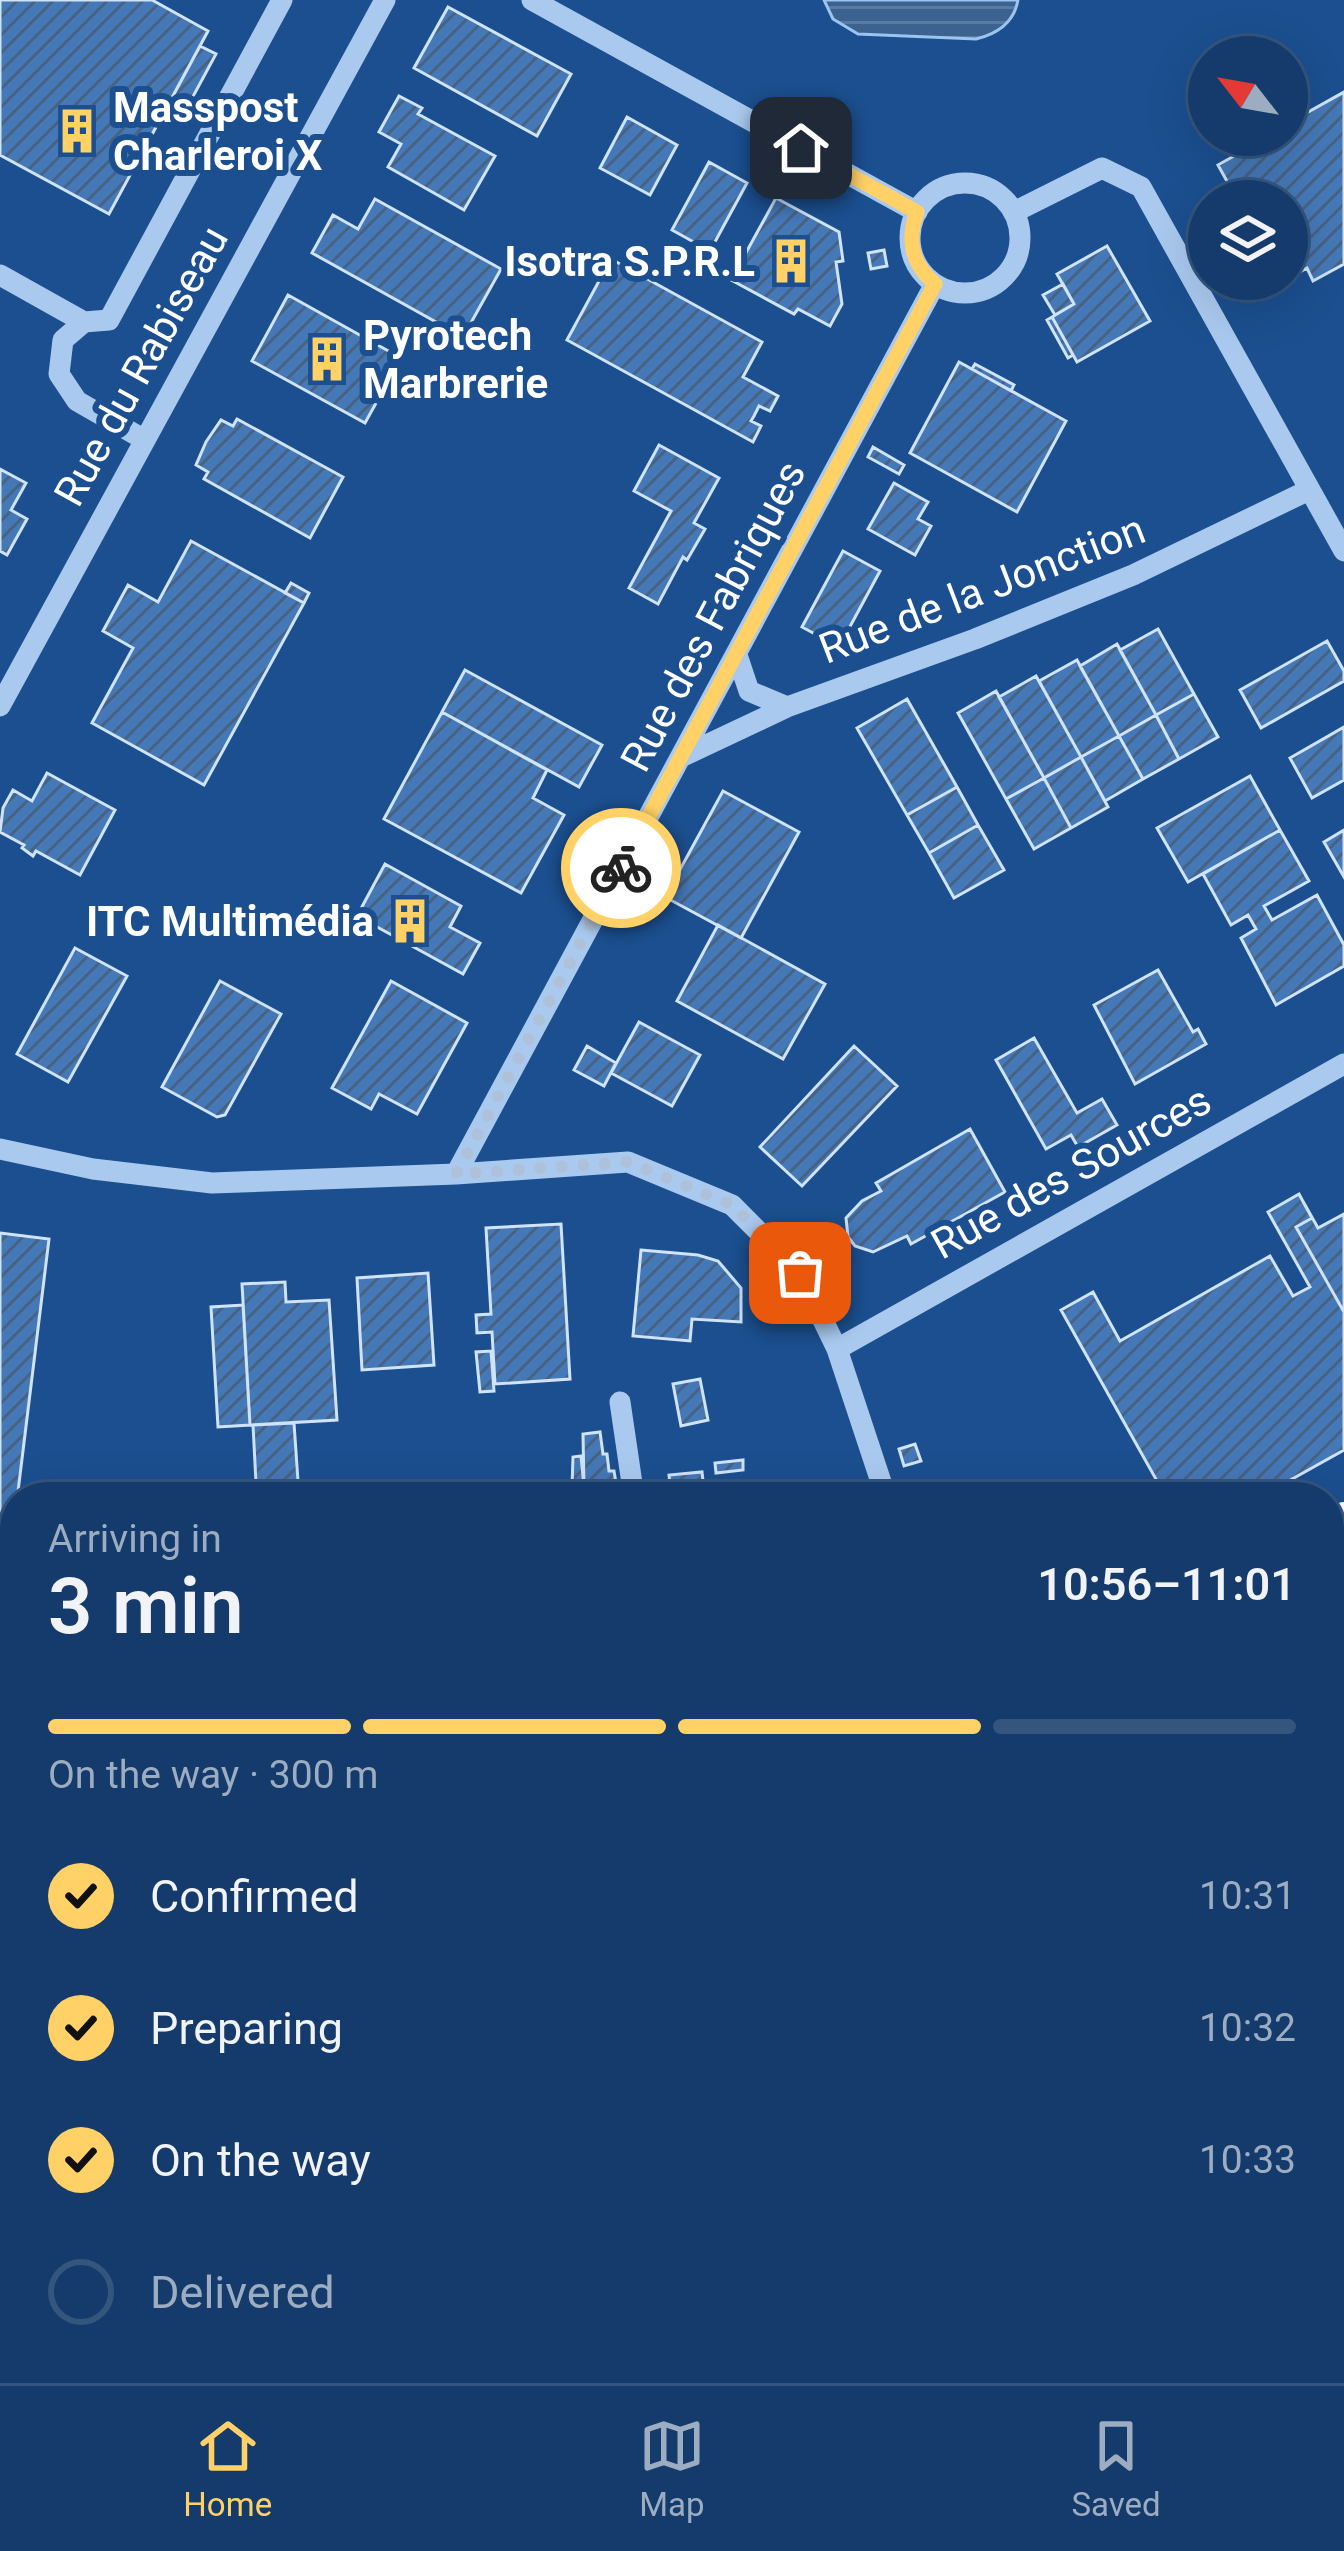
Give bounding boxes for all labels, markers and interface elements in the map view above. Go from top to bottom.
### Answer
north arrow [1188,36,1308,156]
map controls [1188,36,1308,300]
place label: Masspost Charleroi X [113,83,323,180]
pin [750,97,852,199]
building icon: Masspost Charleroi X [52,106,102,156]
icon: home [768,115,834,181]
button: layers [1188,180,1308,300]
street label: Rue du Rabiseau [44,218,238,514]
building icon: Isotra S.P.R.L [766,236,816,286]
place label: Isotra S.P.R.L [504,237,755,286]
place label: Pyrotech Marbrerie [363,311,548,408]
building icon: Pyrotech Marbrerie [302,334,352,384]
street label: Rue des Fabriques [611,453,815,779]
street label: Rue de la Jonction [812,504,1152,674]
courier [561,808,681,928]
icon: bike [588,835,654,901]
building icon: ITC Multimédia [385,896,435,946]
place label: ITC Multimédia [86,897,374,946]
street label: Rue des Sources [923,1075,1219,1269]
pin [749,1222,851,1324]
icon: bag [767,1240,833,1306]
text: Arriving in [48,1516,222,1562]
text: 10:56–11:01 [1037,1558,1296,1611]
text: 3 min [48,1561,244,1652]
text: On the way · 300 m [48,1752,379,1798]
icon: check [48,1863,114,1929]
text: Confirmed [150,1870,359,1923]
text: 10:31 [1199,1873,1296,1919]
icon: check [48,1995,114,2061]
text: Preparing [150,2002,343,2055]
text: 10:32 [1199,2005,1296,2051]
icon: check [48,2127,114,2193]
text: On the way [150,2134,371,2187]
text: 10:33 [1199,2137,1296,2183]
text: Delivered [150,2266,335,2319]
tab: Home [183,2413,272,2524]
tab: Map [639,2413,705,2524]
tab: Saved [1071,2413,1161,2524]

